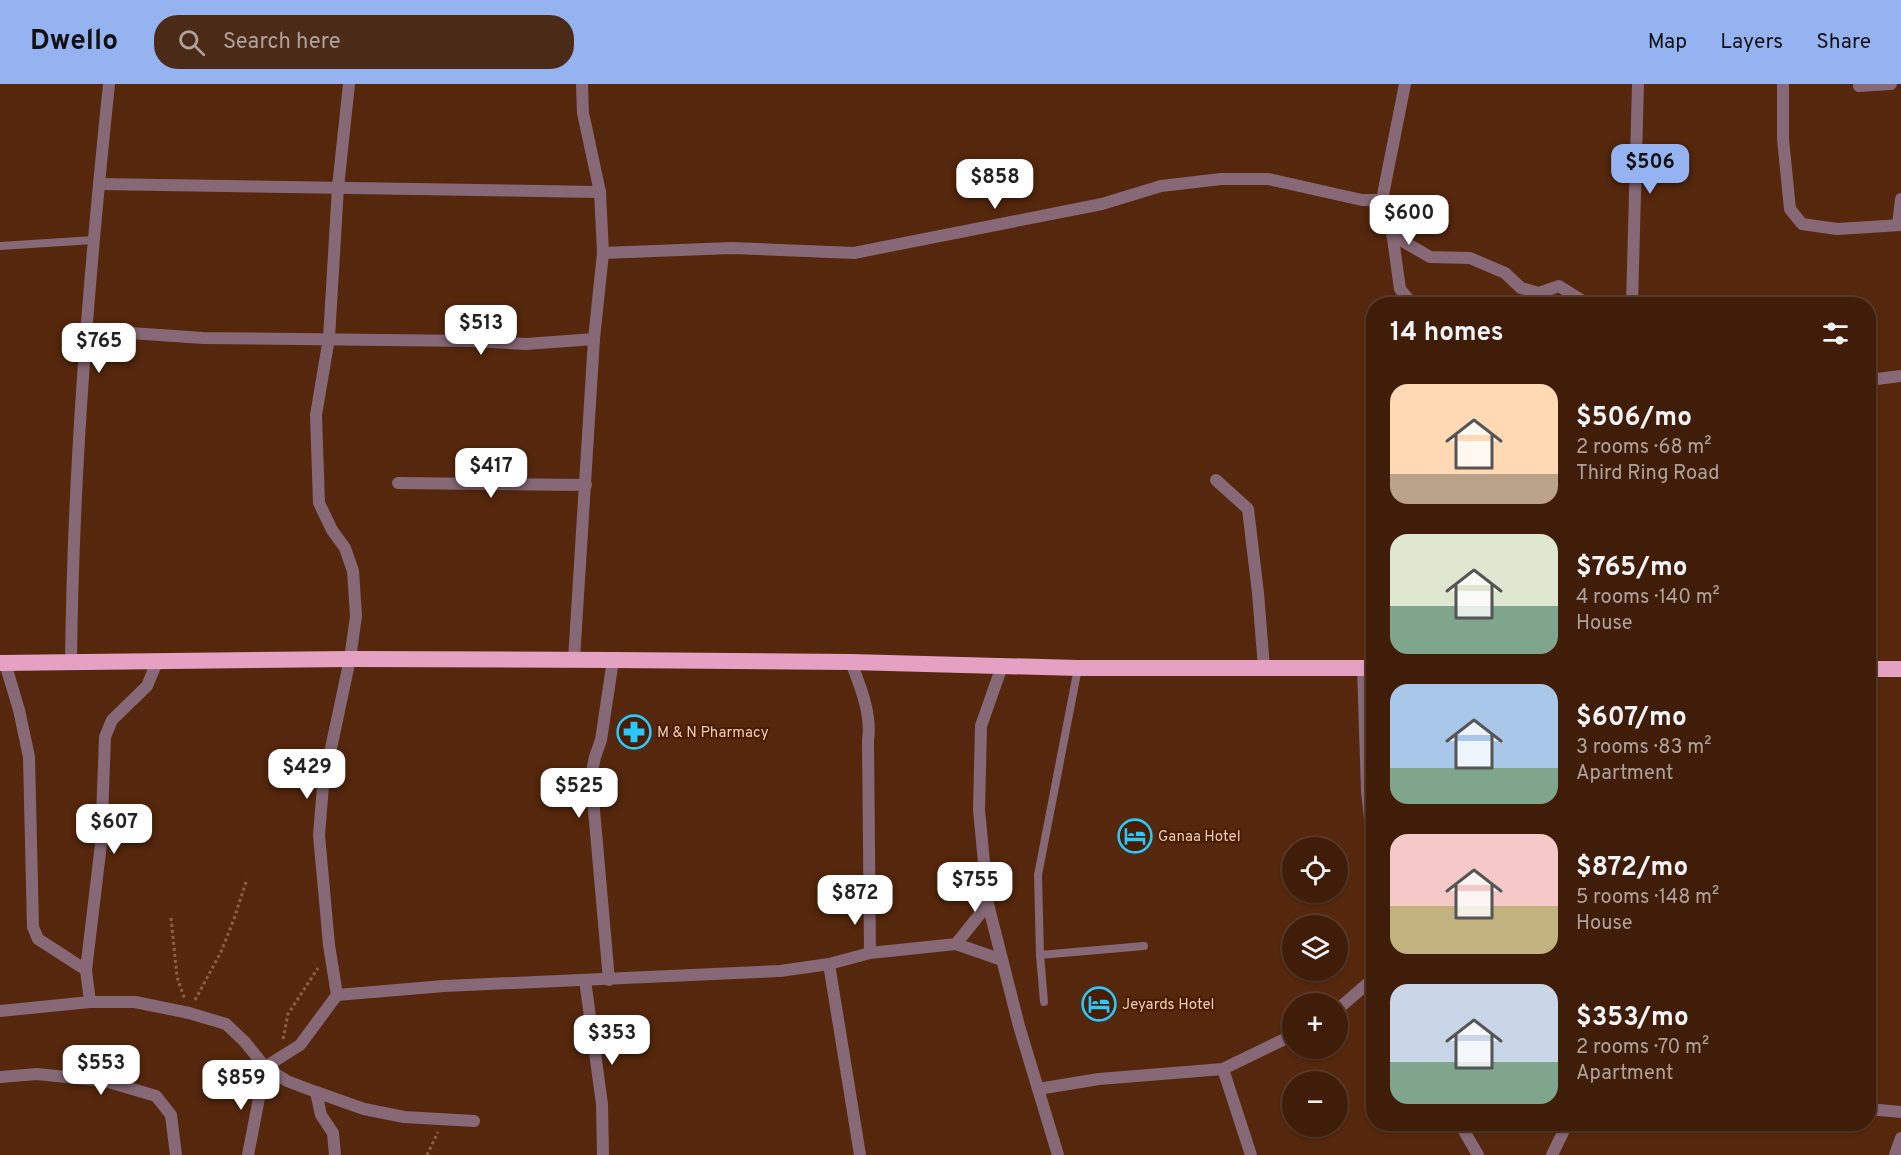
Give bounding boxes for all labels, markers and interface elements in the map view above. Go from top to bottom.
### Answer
search box [154,15,574,69]
text: Dwello [30,24,118,60]
icon: search [175,26,208,59]
text: Search here [223,29,341,56]
text: Map [1648,29,1687,56]
text: Layers [1720,29,1783,56]
text: Share [1816,29,1871,56]
pin: $506 [1614,144,1686,195]
text: $506 [1625,150,1675,176]
pin: $858 [959,159,1031,210]
text: $858 [970,165,1020,191]
pin: $600 [1373,195,1445,246]
text: $600 [1384,201,1434,227]
pin: $513 [445,305,517,356]
text: $513 [459,311,503,337]
text: 14 homes [1390,317,1504,350]
icon: filters [1819,317,1852,350]
pin: $765 [63,323,135,374]
text: $765 [76,329,122,355]
text: $506/mo [1576,402,1692,435]
icon: home [1438,408,1510,480]
text: 2 rooms · 68 m² [1576,435,1712,461]
pin: $417 [455,448,527,499]
text: $417 [469,454,513,480]
text: Third Ring Road [1576,461,1719,487]
text: $765/mo [1576,552,1688,585]
icon: home [1438,558,1510,630]
text: 4 rooms · 140 m² [1576,585,1720,611]
text: House [1576,611,1632,637]
text: $607/mo [1576,702,1687,735]
icon: home [1438,708,1510,780]
pharmacy icon: M & N Pharmacy [616,714,652,750]
place label: M & N Pharmacy [657,724,769,743]
text: 3 rooms · 83 m² [1576,735,1711,761]
pin: $429 [271,749,343,800]
text: $429 [282,755,332,781]
text: Apartment [1576,761,1674,787]
pin: $525 [543,768,615,819]
text: $525 [555,774,603,800]
pin: $607 [78,804,150,855]
text: $607 [90,810,138,836]
hotel icon: Ganaa Hotel [1117,818,1153,854]
place label: Ganaa Hotel [1158,828,1241,847]
map controls [1282,837,1348,1137]
button: locate [1282,837,1348,903]
text: $872/mo [1576,852,1688,885]
icon: home [1438,858,1510,930]
pin: $755 [939,862,1011,913]
text: $755 [951,868,999,894]
pin: $872 [819,875,891,926]
text: $872 [832,881,878,907]
text: 5 rooms · 148 m² [1576,885,1719,911]
text: House [1576,911,1632,937]
button: layers [1282,915,1348,981]
hotel icon: Jeyards Hotel [1081,986,1117,1022]
button: + [1282,993,1348,1059]
place label: Jeyards Hotel [1122,996,1214,1015]
text: $353/mo [1576,1002,1689,1035]
icon: home [1438,1008,1510,1080]
pin: $353 [576,1015,648,1066]
text: $353 [588,1021,636,1047]
text: 2 rooms · 70 m² [1576,1035,1709,1061]
pin: $553 [65,1045,137,1096]
text: $553 [77,1051,125,1077]
pin: $859 [205,1060,277,1111]
text: Apartment [1576,1061,1674,1087]
text: $859 [216,1066,266,1092]
button: − [1282,1071,1348,1137]

